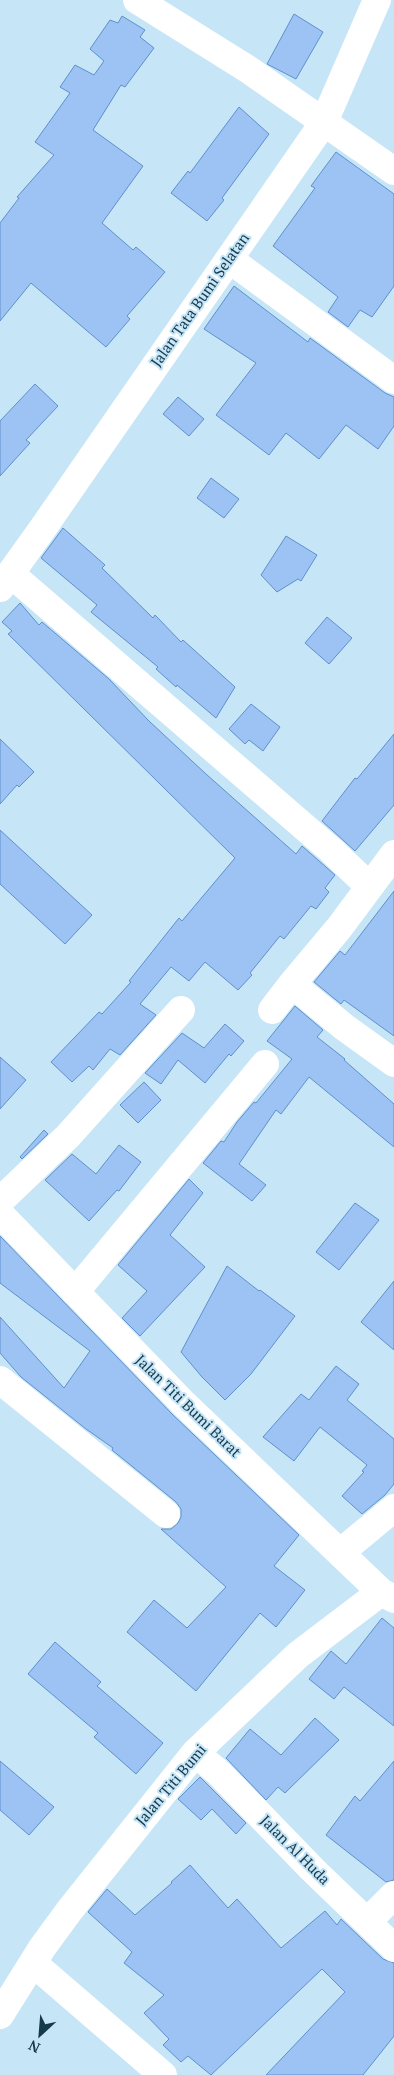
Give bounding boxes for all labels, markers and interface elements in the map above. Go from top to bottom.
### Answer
street label: Jalan Tata Bumi Selatan [145,228,253,370]
street label: Jalan Titi Bumi Barat [132,1350,246,1461]
street label: Jalan Titi Bumi [130,1740,210,1829]
street label: Jalan Al Huda [257,1810,335,1889]
north arrow [15,2010,65,2060]
text: N [25,2036,43,2058]

